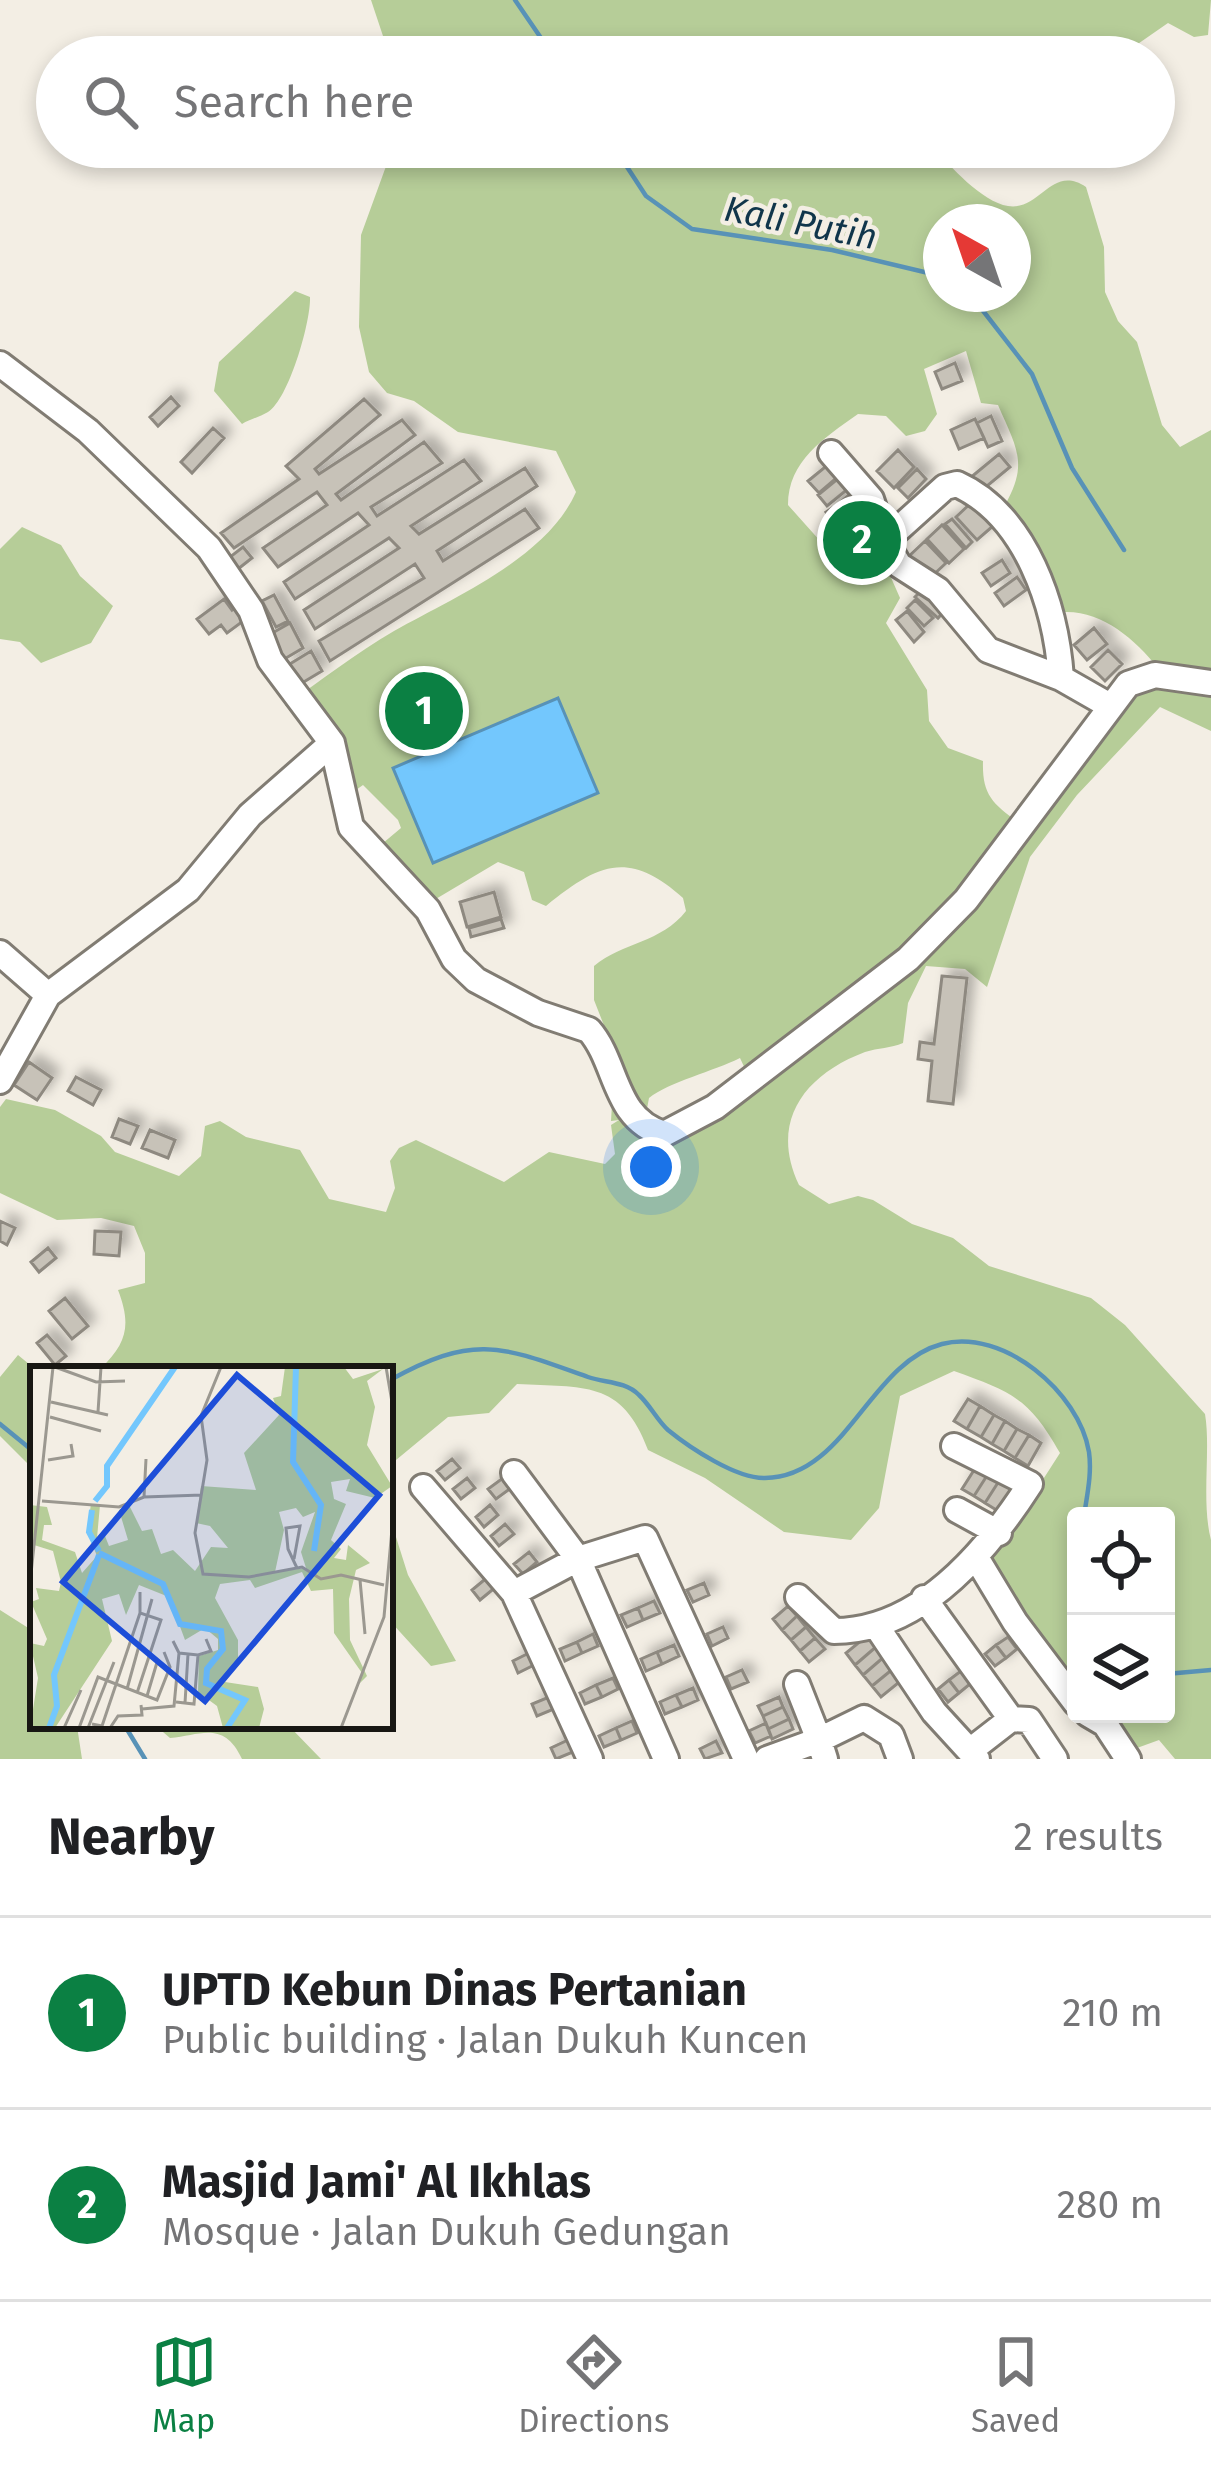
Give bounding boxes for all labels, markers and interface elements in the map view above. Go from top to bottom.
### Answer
search box [36,36,1175,168]
icon: search [78,69,144,135]
text: Search here [174,75,414,129]
water label: Kali Putih [721,187,881,259]
north arrow [923,204,1031,312]
pin: 2 [823,495,901,585]
pin: 1 [385,666,463,756]
your location [621,1137,681,1197]
inset map [30,1366,393,1729]
map controls [1067,1507,1175,1723]
button: locate [1067,1507,1175,1615]
button: layers [1067,1615,1175,1723]
text: Nearby [48,1806,214,1868]
text: 2 results [1014,1814,1163,1860]
text: UPTD Kebun Dinas Pertanian [162,1963,747,2017]
text: 1 [78,1990,96,2036]
text: 210 m [1062,1990,1163,2036]
text: Public building · Jalan Dukuh Kuncen [162,2017,808,2063]
text: Masjid Jami' Al Ikhlas [162,2155,591,2209]
text: 2 [77,2182,97,2228]
text: 280 m [1057,2182,1163,2228]
text: Mosque · Jalan Dukuh Gedungan [162,2209,731,2255]
tab: Map [151,2329,217,2441]
tab: Directions [518,2329,670,2441]
tab: Saved [971,2329,1060,2441]

